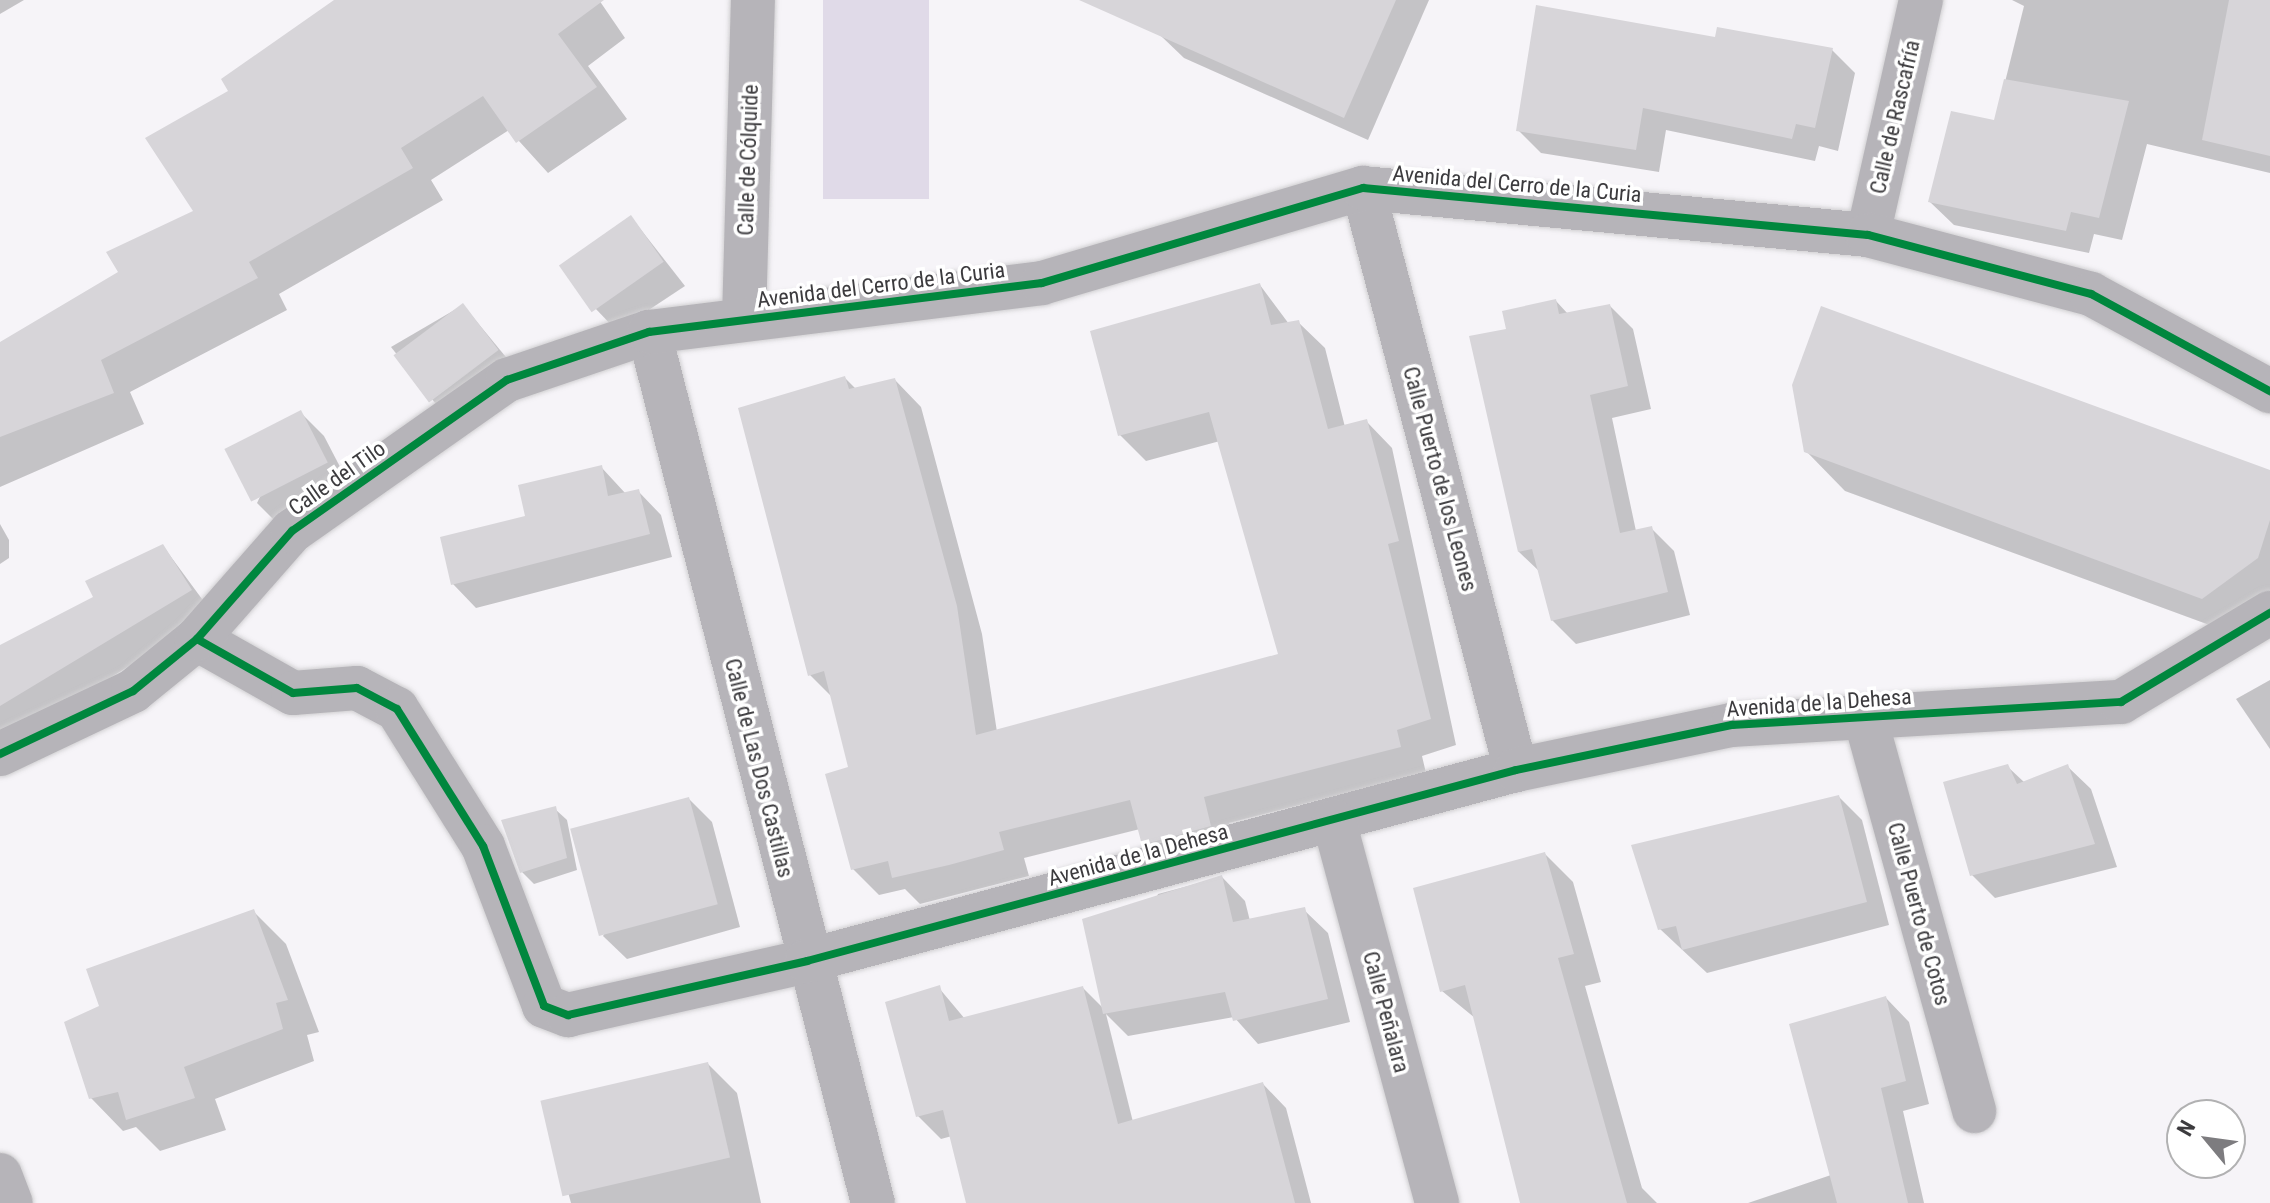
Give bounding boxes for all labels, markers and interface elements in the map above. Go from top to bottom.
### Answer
street label: Calle de Rascafría [1864,38,1926,196]
street label: Calle de Cólquide [732,84,764,236]
street label: Avenida del Cerro de la Curia [1392,160,1642,208]
street label: Avenida del Cerro de la Curia [756,257,1006,313]
street label: Calle Puerto de los Leones [1397,364,1483,594]
street label: Calle del Tilo [283,435,391,521]
street label: Calle de Las Dos Castillas [719,656,799,880]
street label: Avenida de la Dehesa [1726,683,1912,723]
street label: Avenida de la Dehesa [1045,818,1231,892]
street label: Calle Puerto de Cotos [1882,820,1956,1008]
street label: Calle Peñalara [1357,948,1415,1076]
north arrow [2166,1099,2246,1179]
text: N [2172,1116,2201,1140]

